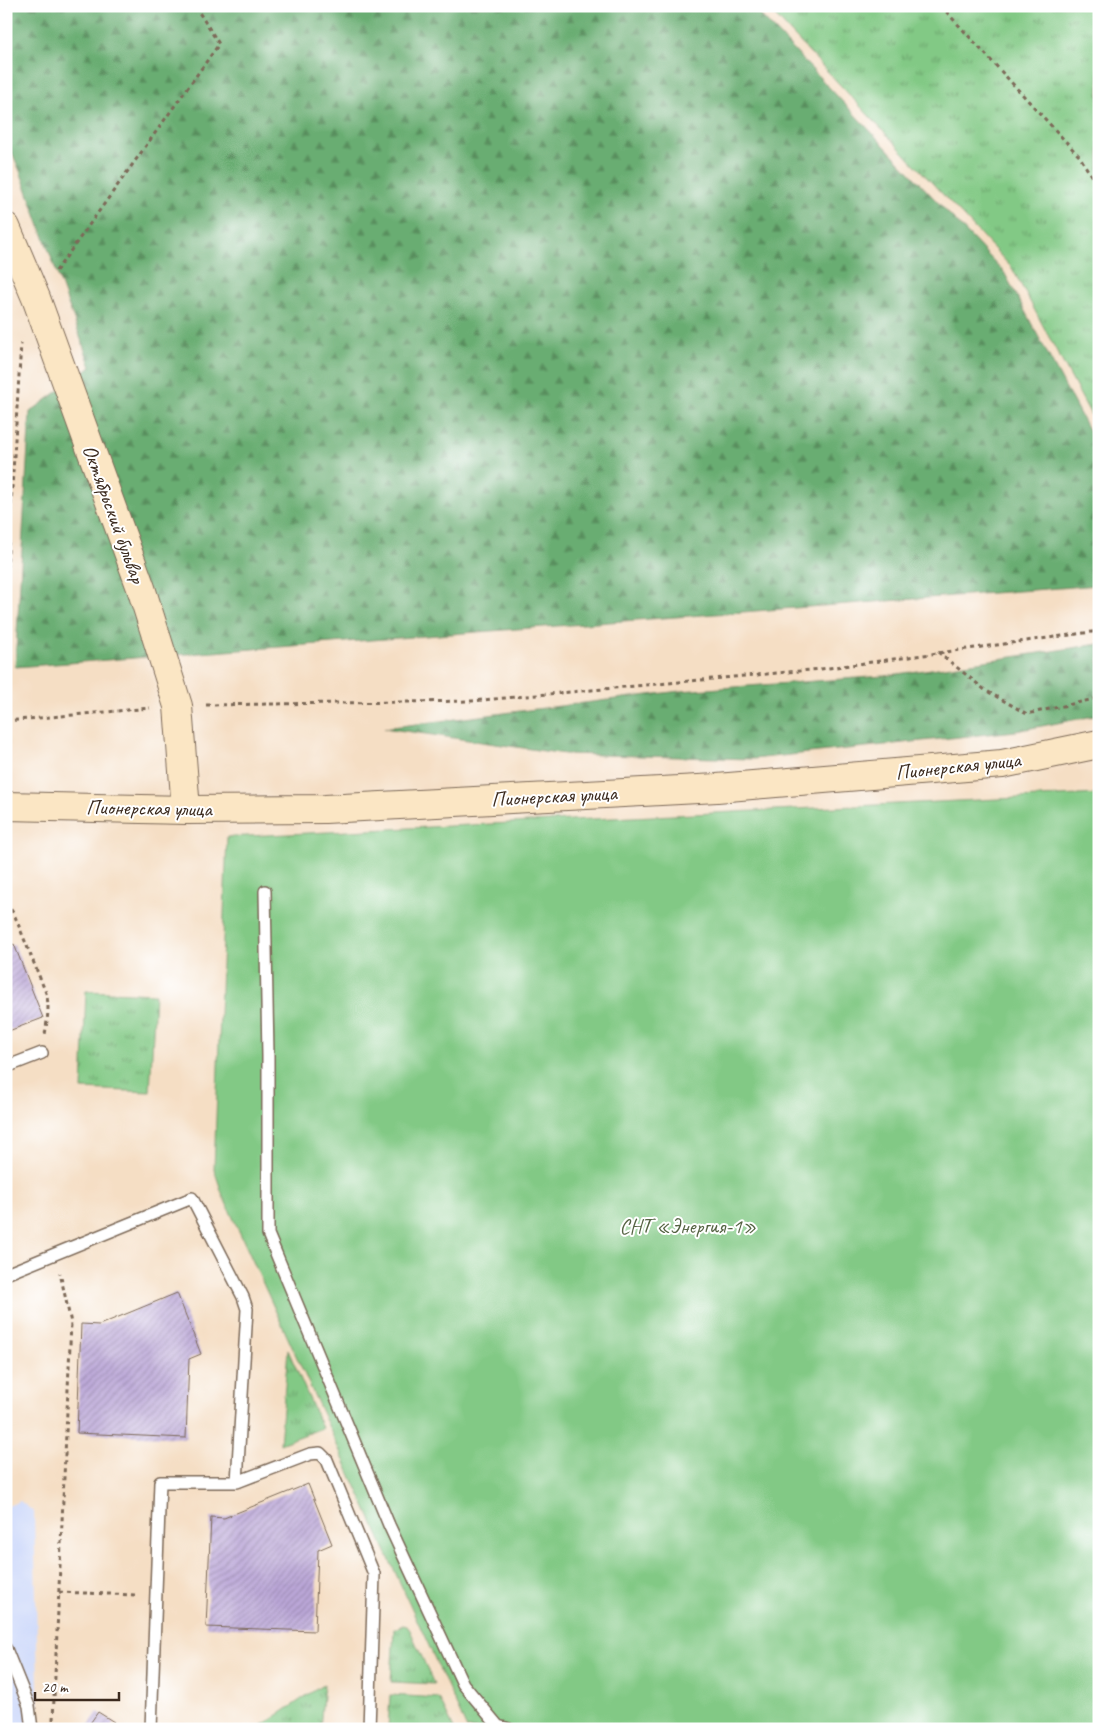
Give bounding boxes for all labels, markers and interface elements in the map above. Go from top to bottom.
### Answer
street label: Октябрьский бульвар [77,441,151,588]
street label: Пионерская улица [894,746,1023,785]
street label: Пионерская улица [491,780,619,812]
street label: Пионерская улица [86,794,214,822]
park label: СНТ «Энергия-1» [619,1213,757,1239]
scale bar [35,1670,119,1702]
text: 20 m [42,1678,69,1697]

